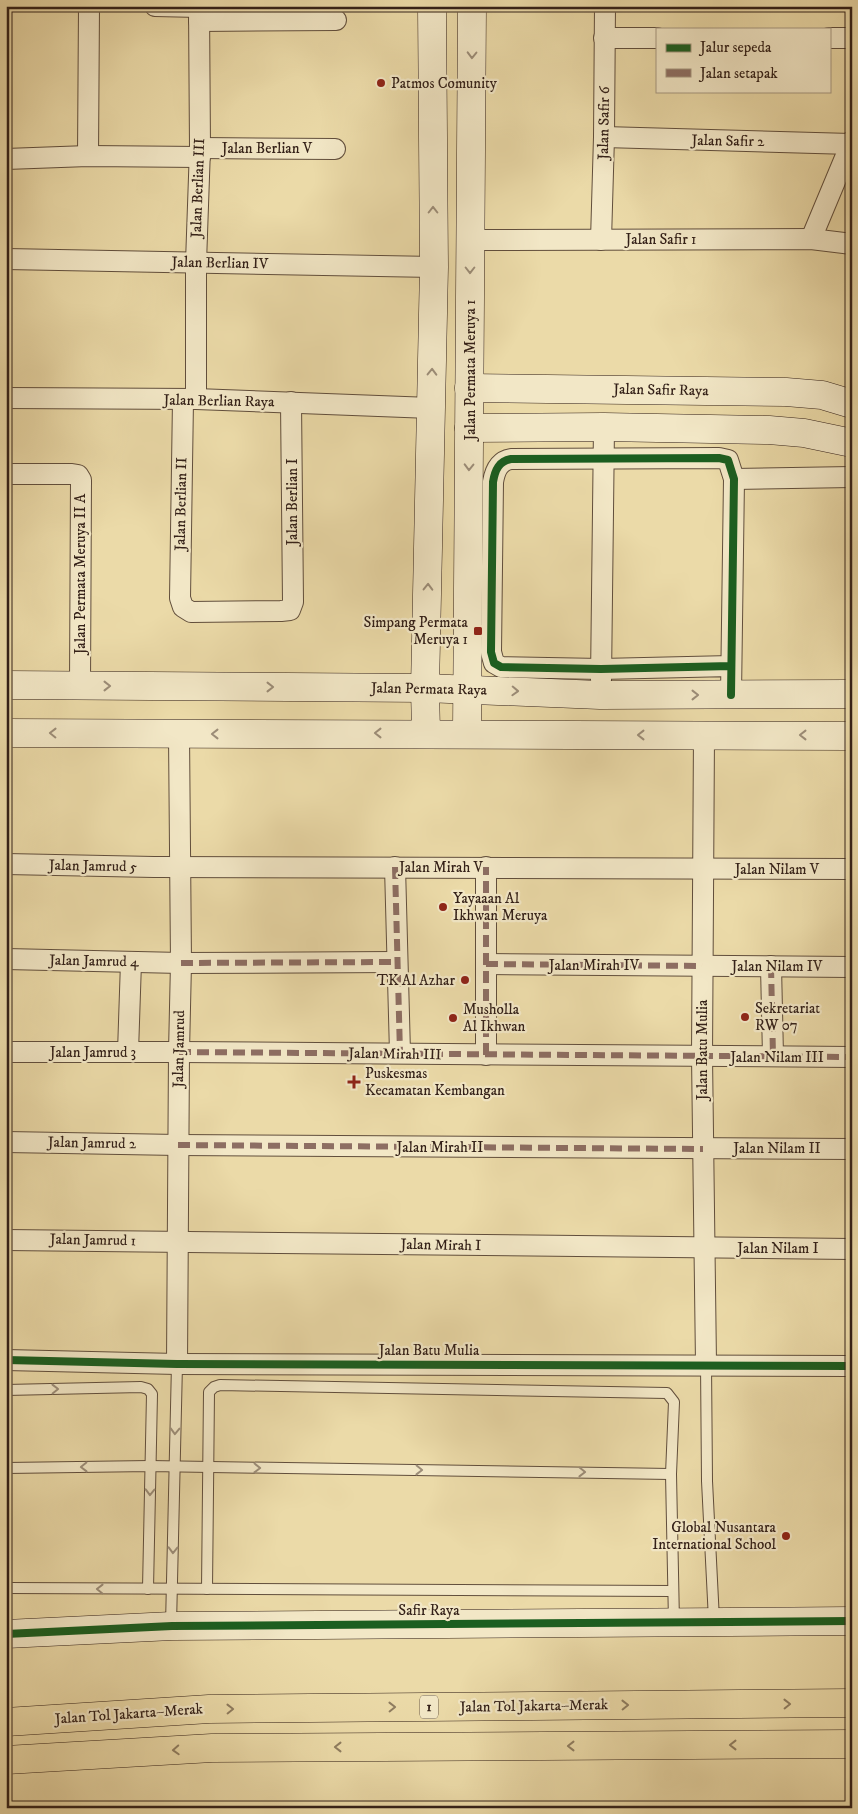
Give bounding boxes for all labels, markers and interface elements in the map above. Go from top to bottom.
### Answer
legend [656,28,830,92]
text: Jalur sepeda [698,38,772,57]
one-way arrow [467,52,477,59]
text: Jalan setapak [698,64,778,83]
place label: Patmos Comunity [391,74,498,93]
marker: Patmos Comunity [375,77,387,89]
street label: Jalan Safir 6 [594,85,614,162]
street label: Jalan Safir 2 [689,131,765,151]
street label: Jalan Berlian III [187,138,209,240]
street label: Jalan Berlian V [220,139,313,158]
one-way arrow [428,205,438,213]
street label: Jalan Safir 1 [624,230,696,249]
street label: Jalan Berlian IV [170,253,269,273]
one-way arrow [465,266,475,274]
street label: Jalan Permata Meruya 1 [461,299,480,443]
one-way arrow [426,368,437,376]
street label: Jalan Safir Raya [611,380,709,400]
street label: Jalan Berlian Raya [161,391,275,411]
street label: Jalan Berlian II [171,457,191,553]
street label: Jalan Berlian I [283,458,302,548]
one-way arrow [464,464,474,472]
street label: Jalan Permata Meruya II A [71,493,90,656]
one-way arrow [422,583,433,591]
place label: Simpang Permata Meruya 1 [364,613,469,649]
marker: Simpang Permata Meruya 1 [472,625,484,637]
street label: Jalan Permata Raya [369,678,488,700]
one-way arrow [104,681,112,692]
one-way arrow [266,682,274,692]
one-way arrow [512,686,520,697]
one-way arrow [692,690,700,700]
one-way arrow [49,728,56,738]
one-way arrow [373,728,381,738]
one-way arrow [211,729,218,739]
one-way arrow [636,730,644,740]
one-way arrow [799,730,806,740]
street label: Jalan Jamrud 5 [47,856,138,876]
street label: Jalan Mirah V [397,858,484,877]
street label: Jalan Nilam V [733,860,820,879]
place label: Yayaaan Al Ikhwan Meruya [453,889,548,925]
marker: Yayaaan Al Ikhwan Meruya [437,901,449,913]
street label: Jalan Jamrud 4 [47,951,139,971]
street label: Jalan Mirah IV [547,956,640,975]
street label: Jalan Nilam IV [730,957,823,976]
place label: TK Al Azhar [377,971,455,990]
marker: TK Al Azhar [459,974,471,986]
street label: Jalan Batu Mulia [693,999,712,1102]
place label: Sekretariat RW 07 [755,999,820,1035]
place label: Musholla Al Ikhwan [463,1000,526,1036]
street label: Jalan Jamrud [169,1010,189,1090]
marker: Sekretariat RW 07 [739,1011,751,1023]
marker: Musholla Al Ikhwan [447,1012,459,1024]
street label: Jalan Jamrud 3 [48,1043,136,1062]
street label: Jalan Mirah III [346,1044,442,1064]
street label: Jalan Nilam III [728,1048,824,1067]
place label: Puskesmas Kecamatan Kembangan [365,1064,505,1100]
marker: Puskesmas Kecamatan Kembangan [347,1075,361,1089]
street label: Jalan Jamrud 2 [46,1133,137,1153]
street label: Jalan Mirah II [395,1138,483,1157]
street label: Jalan Nilam II [731,1139,821,1158]
street label: Jalan Jamrud 1 [48,1230,136,1250]
street label: Jalan Mirah I [398,1235,482,1255]
street label: Jalan Nilam I [735,1239,819,1258]
street label: Jalan Batu Mulia [377,1341,480,1360]
one-way arrow [52,1384,59,1394]
one-way arrow [170,1428,180,1435]
one-way arrow [80,1462,88,1472]
one-way arrow [253,1463,261,1473]
one-way arrow [416,1465,423,1475]
one-way arrow [578,1467,586,1478]
one-way arrow [145,1488,155,1496]
place label: Global Nusantara International School [652,1518,777,1554]
marker: Global Nusantara International School [780,1530,792,1542]
one-way arrow [168,1546,178,1554]
one-way arrow [95,1584,103,1594]
street label: Safir Raya [398,1601,460,1620]
road number: 1 [420,1695,438,1718]
street label: Jalan Tol Jakarta–Merak [458,1695,609,1717]
street label: Jalan Tol Jakarta–Merak [52,1699,204,1729]
one-way arrow [784,1699,791,1709]
one-way arrow [621,1700,629,1710]
one-way arrow [388,1702,396,1712]
one-way arrow [226,1704,234,1714]
one-way arrow [729,1740,736,1750]
one-way arrow [566,1741,574,1751]
one-way arrow [334,1742,342,1752]
one-way arrow [171,1745,179,1756]

